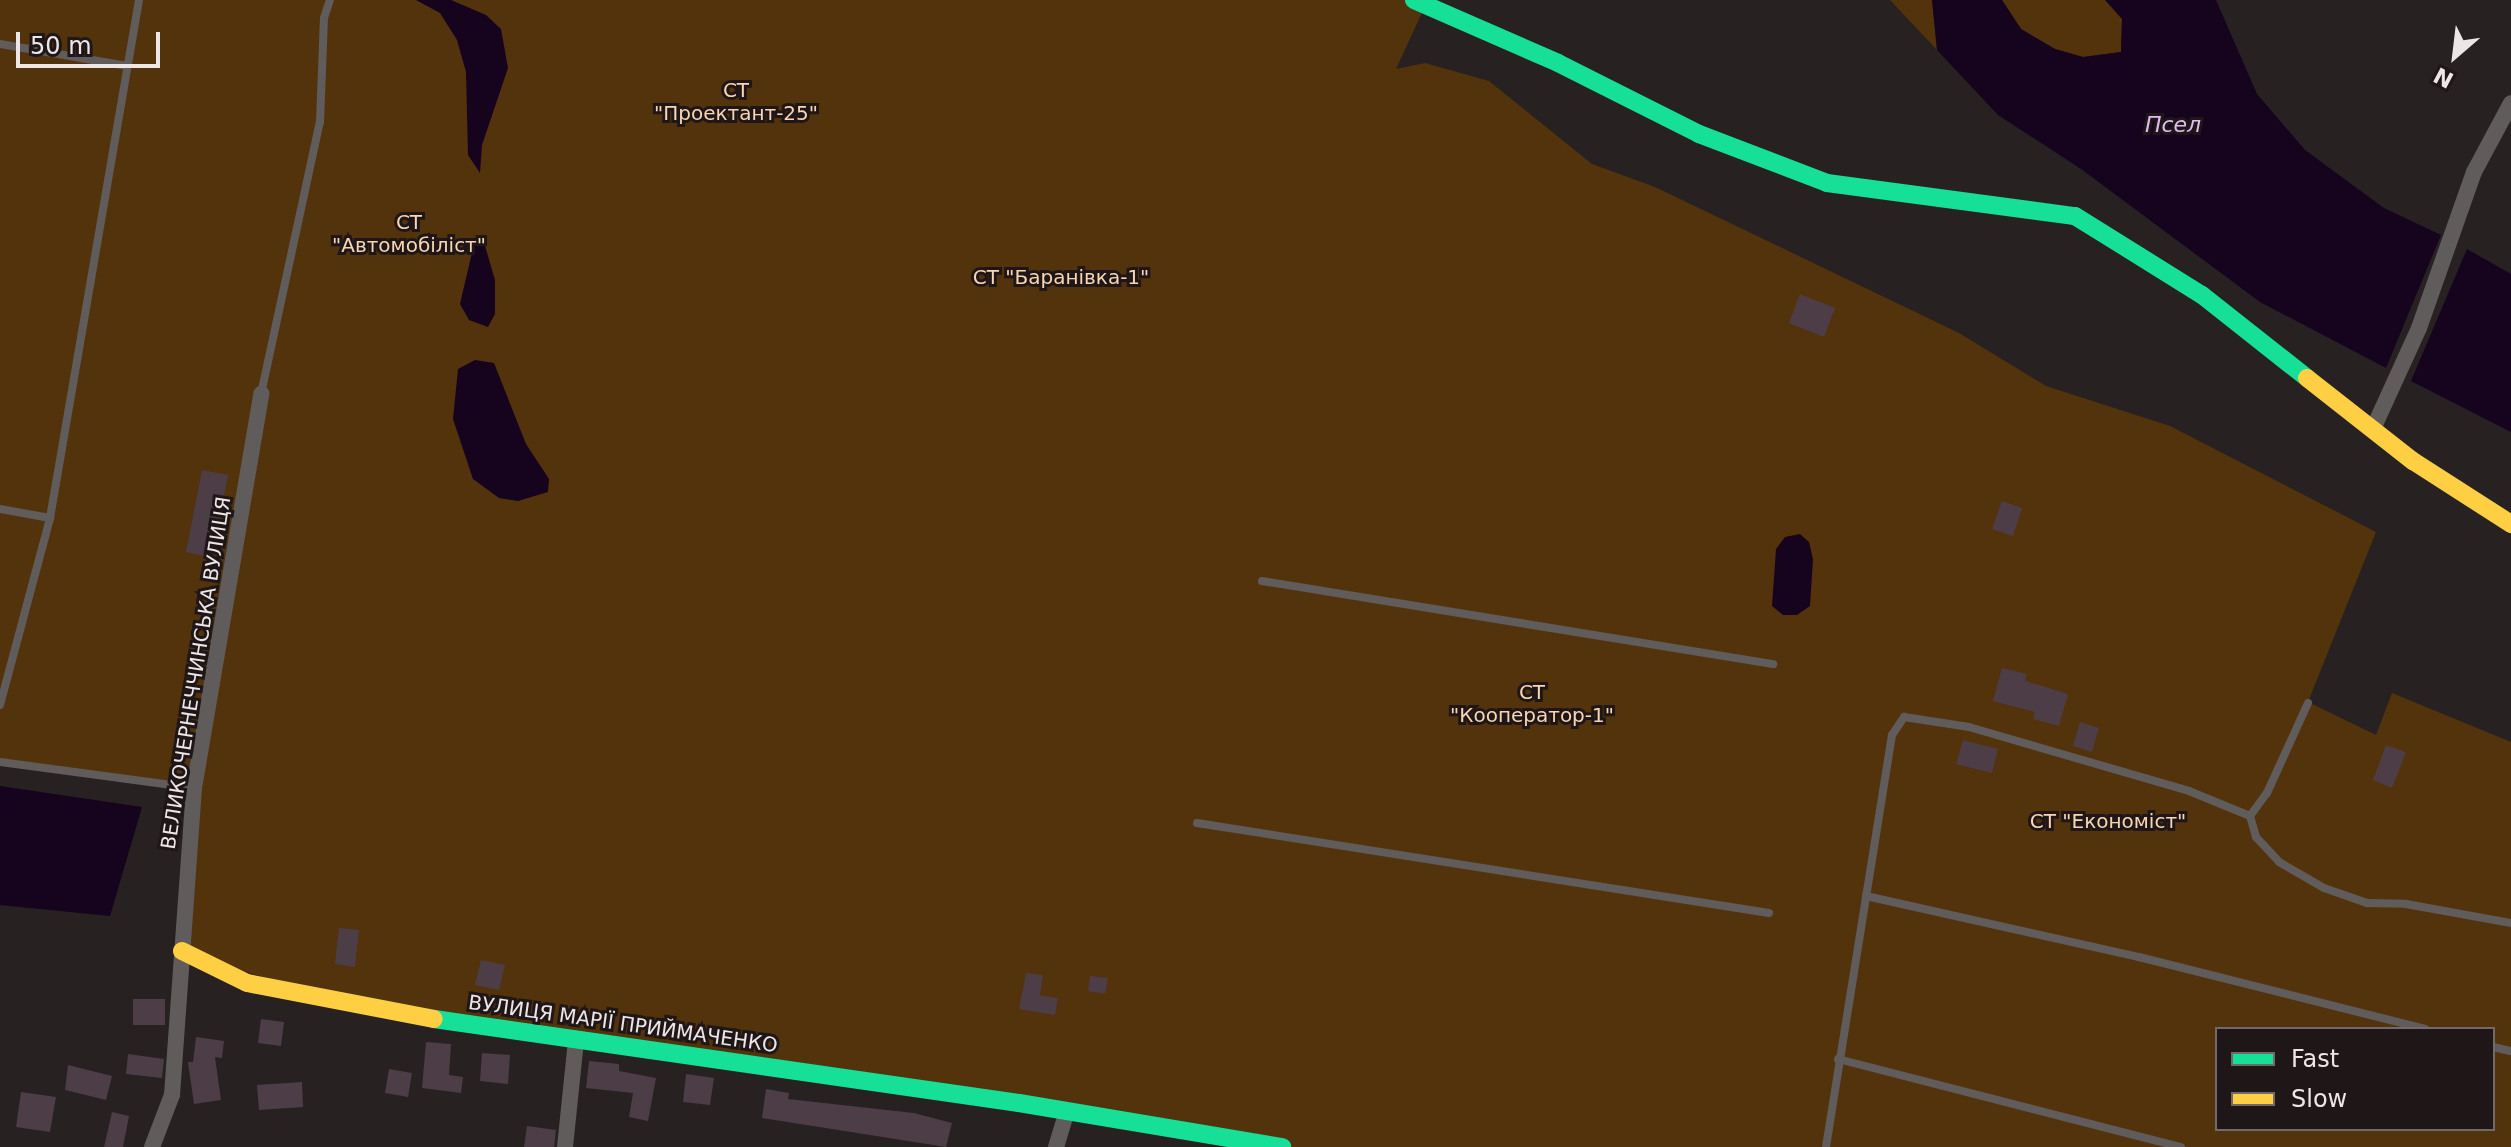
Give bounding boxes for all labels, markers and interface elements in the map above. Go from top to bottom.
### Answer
scale bar [20,16,164,66]
north arrow [2415,16,2495,96]
text: 50 m [30,32,92,60]
text: N [2430,62,2458,93]
park label: СТ "Проектант-25" [654,78,818,125]
water label: Псел [2145,112,2201,138]
park label: СТ "Автомобіліст" [332,210,486,257]
park label: СТ "Баранівка-1" [973,265,1149,289]
street label: ВЕЛИКОЧЕРНЕЧЧИНСЬКА ВУЛИЦЯ [156,495,236,851]
park label: СТ "Кооператор-1" [1450,680,1614,727]
park label: СТ "Економіст" [2030,809,2186,833]
street label: ВУЛИЦЯ МАРІЇ ПРИЙМАЧЕНКО [467,990,779,1058]
legend [2215,1027,2495,1131]
text: Fast [2291,1045,2339,1073]
text: Slow [2291,1085,2347,1113]

